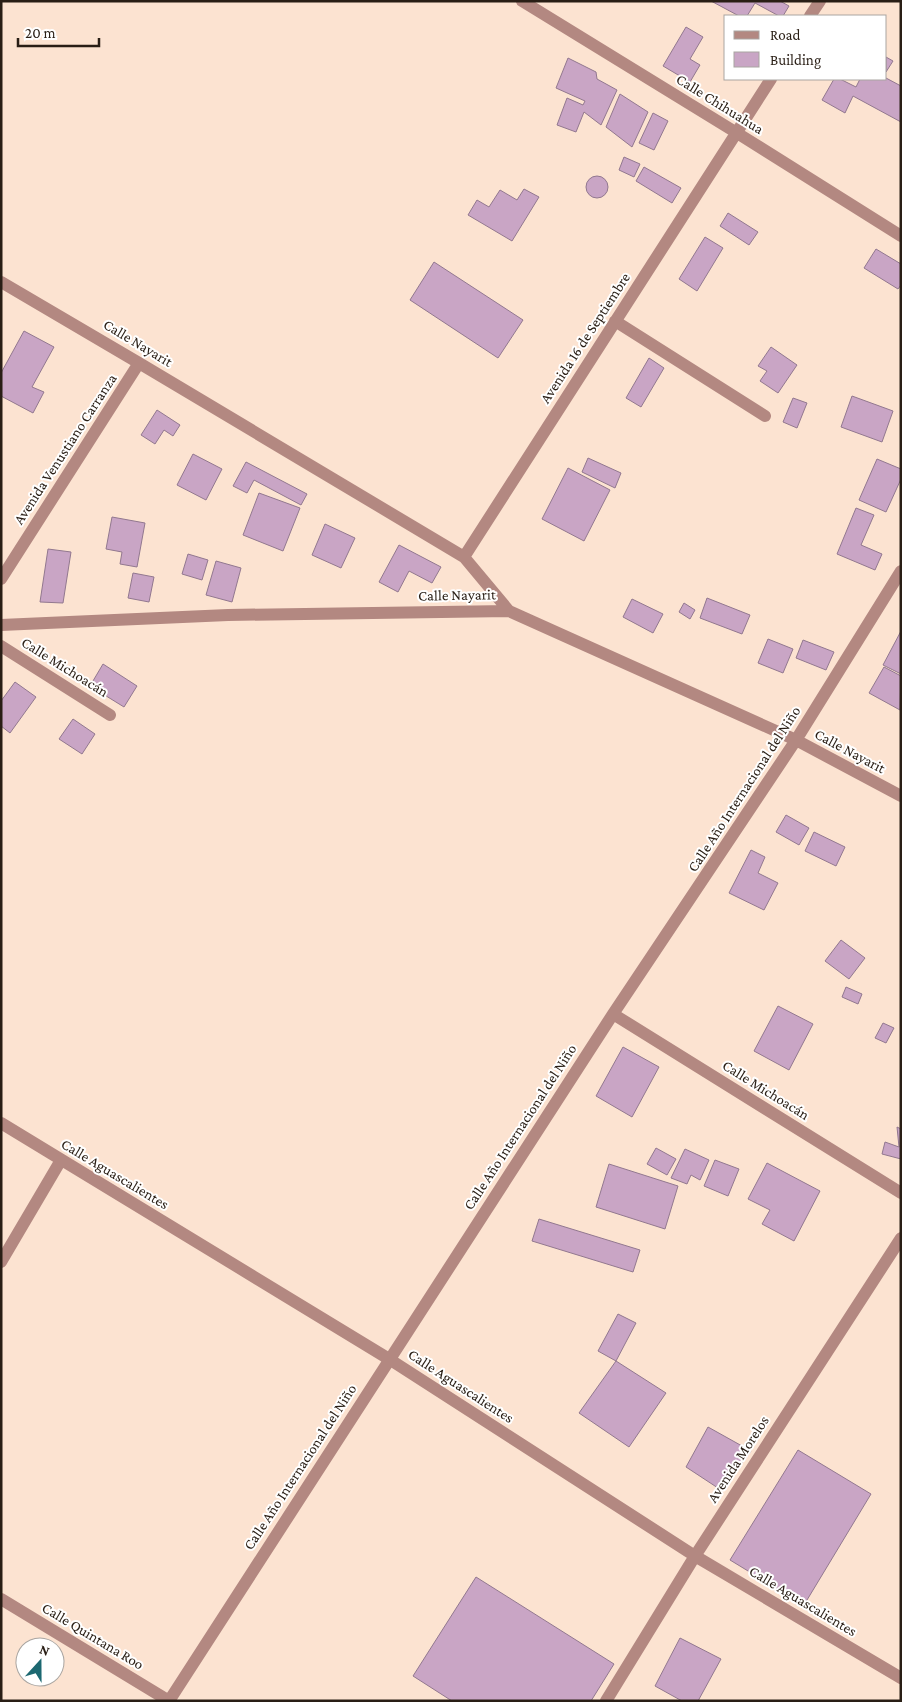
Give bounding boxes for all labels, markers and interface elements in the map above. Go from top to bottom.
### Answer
scale bar [18,15,99,47]
legend [724,15,887,80]
text: 20 m [25,25,56,41]
text: Road [770,27,801,43]
text: Building [770,52,821,69]
street label: Calle Chihuahua [673,71,767,137]
street label: Avenida 16 de Septiembre [537,269,634,407]
street label: Calle Nayarit [100,316,176,371]
street label: Avenida Venustiano Carranza [10,371,120,527]
street label: Calle Nayarit [418,586,497,605]
street label: Calle Michoacán [19,634,111,700]
street label: Calle Año Internacional del Niño [684,703,804,875]
street label: Calle Nayarit [812,726,889,778]
street label: Calle Año Internacional del Niño [460,1041,580,1213]
street label: Calle Michoacán [720,1057,812,1123]
street label: Calle Aguascalientes [58,1136,172,1213]
street label: Calle Aguascalientes [405,1346,517,1427]
street label: Calle Año Internacional del Niño [240,1381,360,1553]
street label: Avenida Morelos [704,1413,772,1505]
street label: Calle Aguascalientes [746,1563,860,1640]
street label: Calle Quintana Roo [39,1599,147,1673]
north arrow [15,1637,65,1687]
text: N [37,1641,52,1659]

